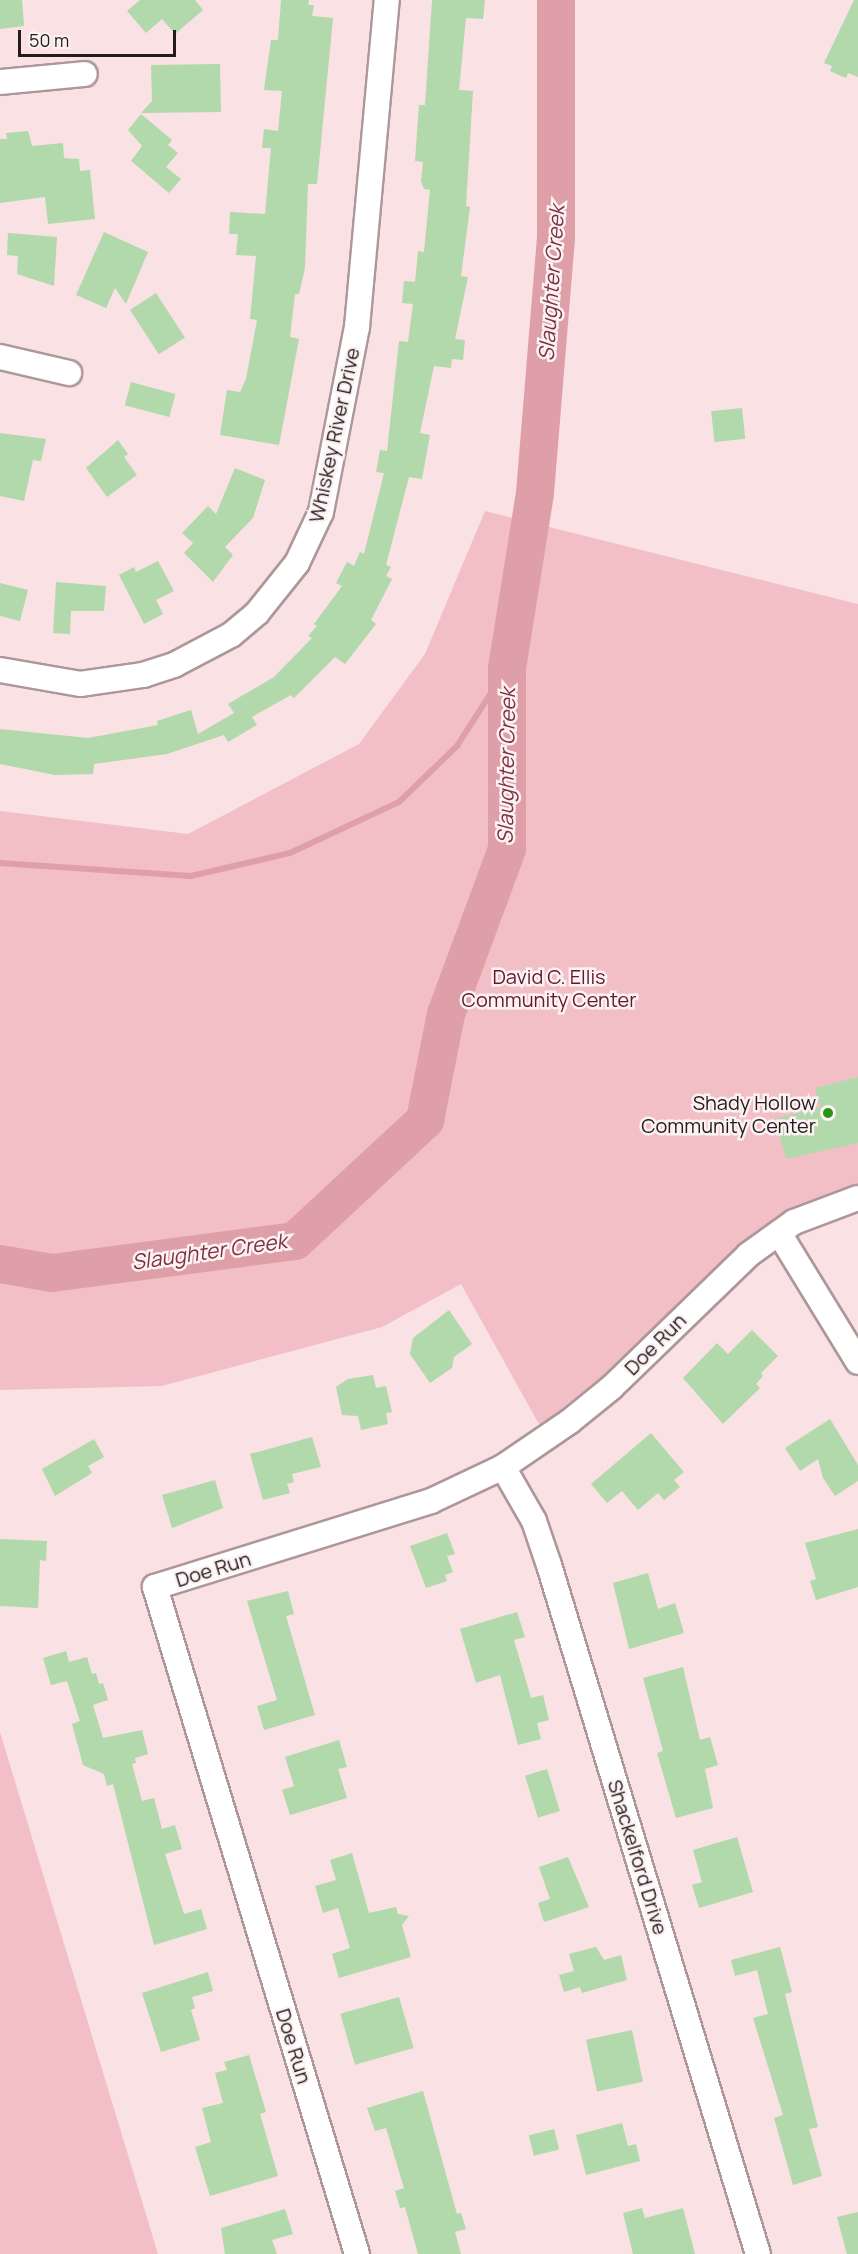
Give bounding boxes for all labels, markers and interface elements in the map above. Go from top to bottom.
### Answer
scale bar [21,18,178,56]
text: 50 m [29,28,69,52]
water label: Slaughter Creek [533,204,569,362]
street label: Whiskey River Drive [304,345,364,525]
water label: Slaughter Creek [492,688,520,844]
park label: David C. Ellis Community Center [462,964,636,1011]
place label: Shady Hollow Community Center [641,1090,816,1137]
marker: Shady Hollow Community Center [821,1106,835,1120]
water label: Slaughter Creek [130,1228,288,1274]
street label: Doe Run [619,1308,691,1380]
street label: Doe Run [173,1546,253,1592]
street label: Shackelford Drive [603,1777,673,1937]
street label: Doe Run [271,2006,317,2086]

